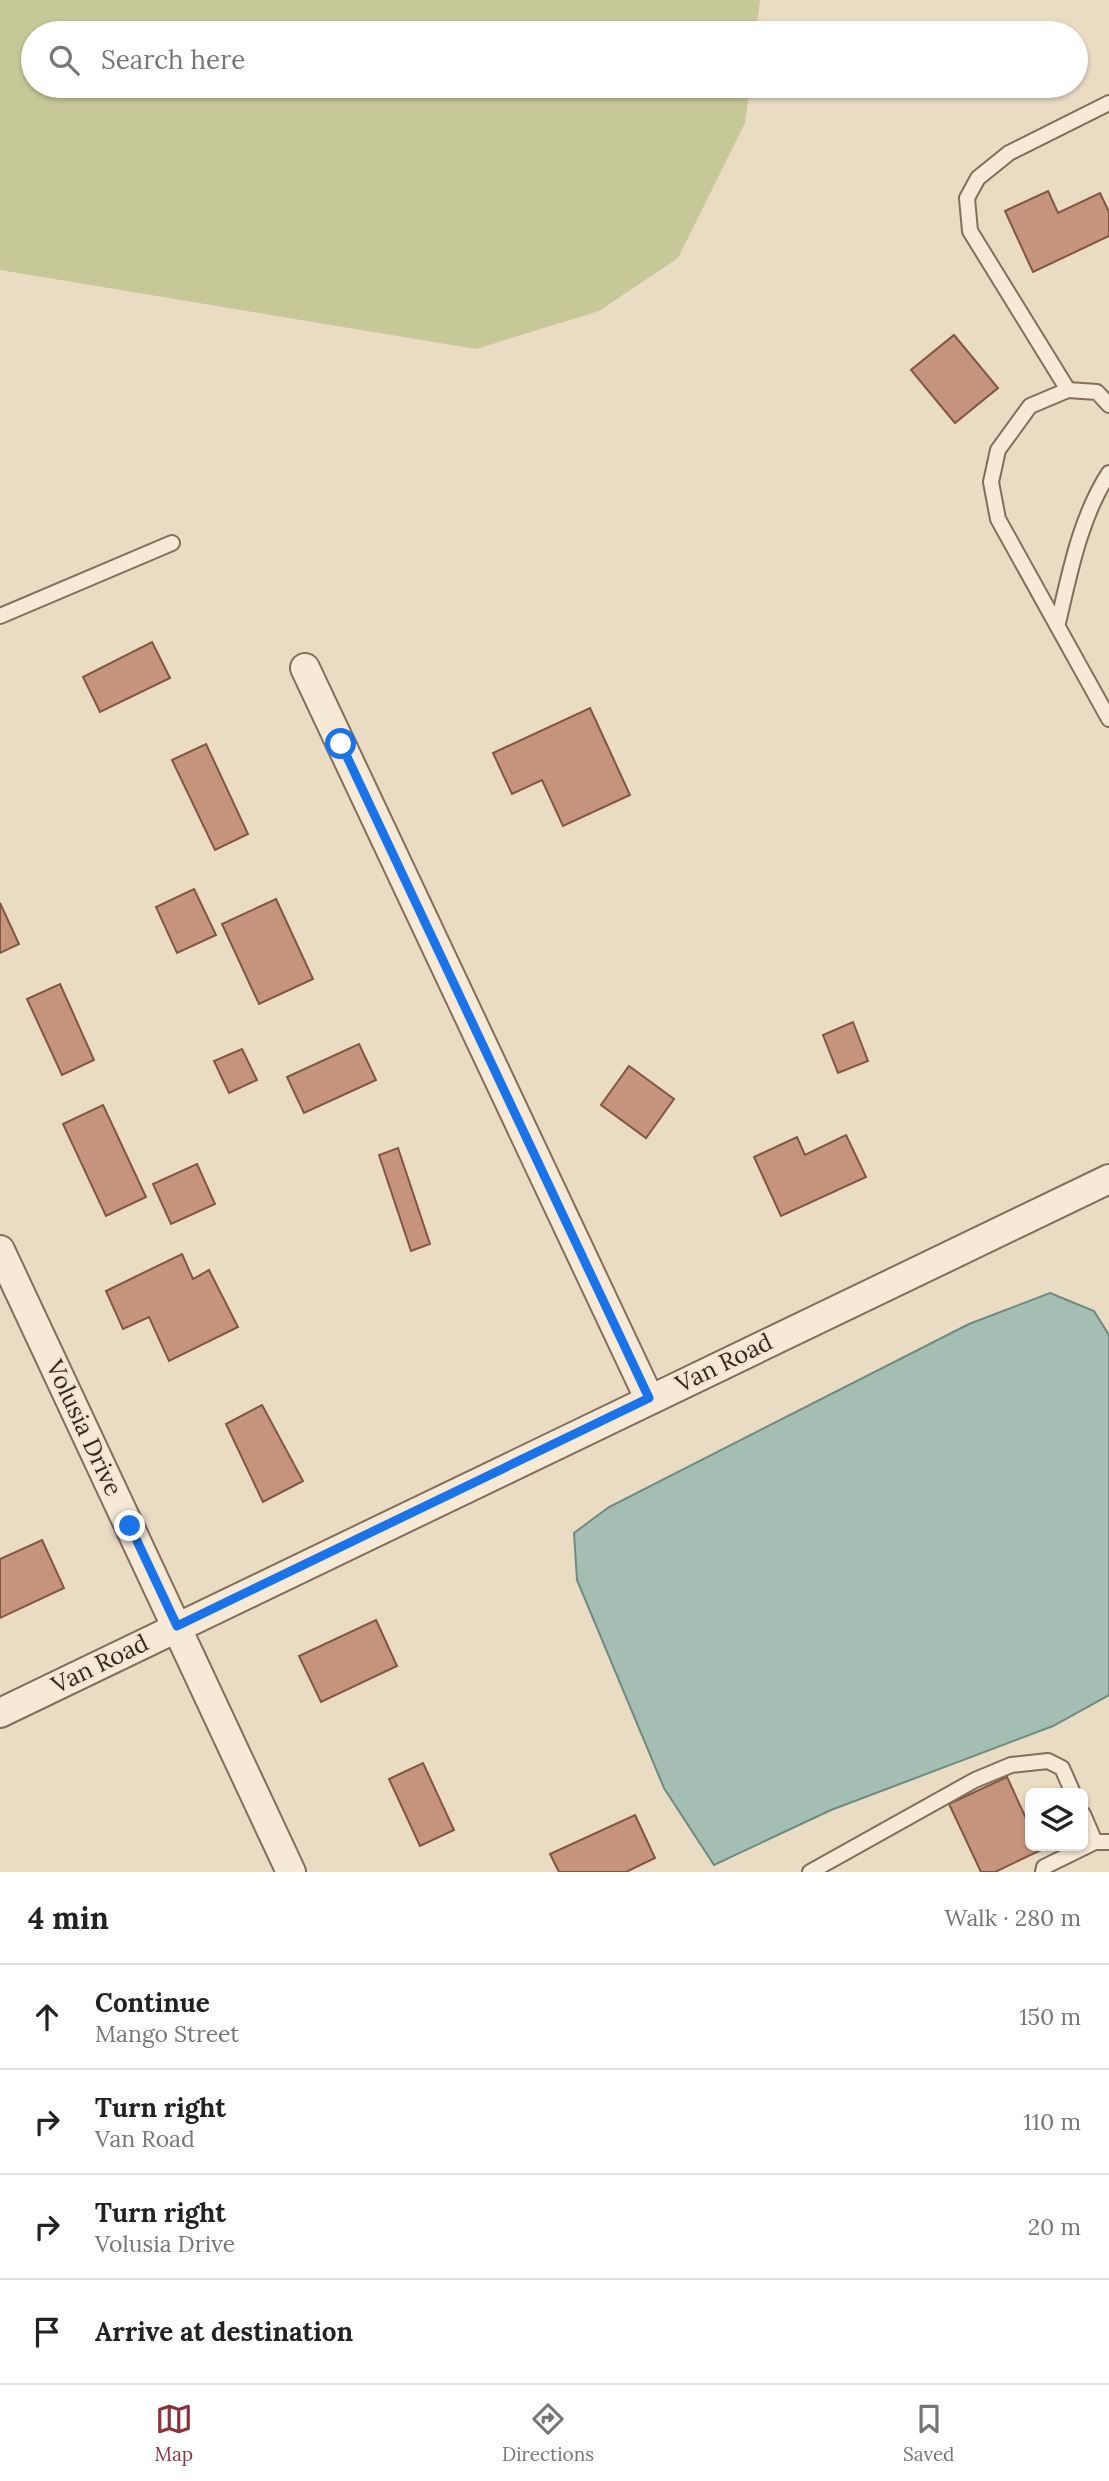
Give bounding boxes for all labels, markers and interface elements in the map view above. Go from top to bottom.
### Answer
search box [21,21,1088,98]
icon: search [45,41,83,79]
text: Search here [101,43,245,76]
route start [325,728,356,759]
street label: Van Road [669,1326,777,1400]
street label: Volusia Drive [39,1354,129,1501]
route end [114,1510,145,1541]
street label: Van Road [45,1627,153,1701]
map controls [1025,1788,1088,1851]
button: layers [1025,1788,1088,1851]
text: 4 min [28,1899,109,1937]
text: Walk · 280 m [945,1903,1081,1932]
text: Continue [95,1986,210,2019]
icon: ahead [28,1998,66,2036]
text: 150 m [1019,2002,1081,2031]
text: Mango Street [95,2019,239,2048]
text: Turn right [95,2091,226,2124]
icon: right [28,2103,66,2141]
text: 110 m [1023,2107,1081,2136]
text: Van Road [95,2124,195,2153]
text: Turn right [95,2196,226,2229]
icon: right [28,2208,66,2246]
text: 20 m [1028,2212,1081,2241]
text: Volusia Drive [95,2229,235,2258]
icon: arrive [28,2313,66,2351]
text: Arrive at destination [95,2315,353,2348]
tab: Map [155,2400,193,2466]
tab: Directions [502,2400,594,2466]
tab: Saved [903,2400,954,2466]

